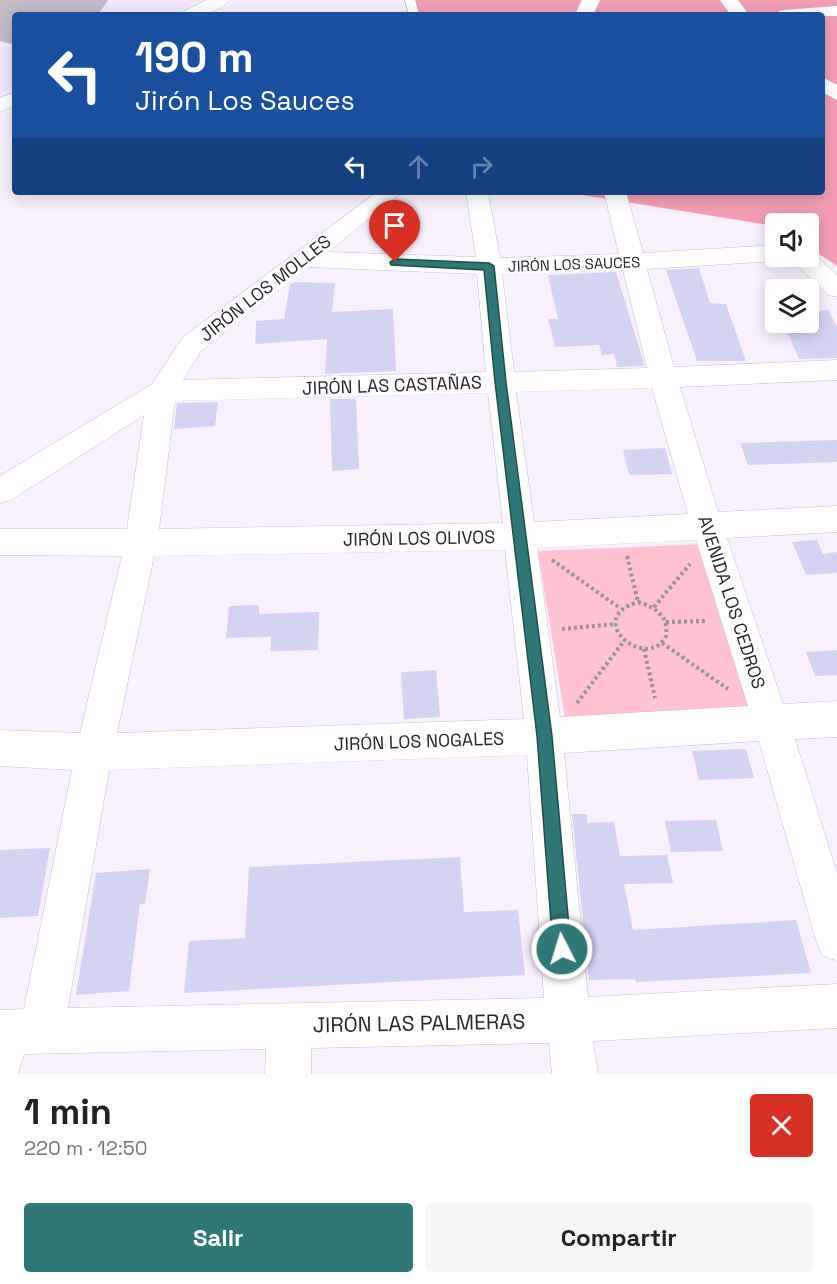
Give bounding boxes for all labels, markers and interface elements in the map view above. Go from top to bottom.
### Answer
text: 190 m [135,31,254,84]
icon: left [36,36,114,114]
text: Jirón Los Sauces [135,83,355,118]
icon: left [339,150,372,183]
icon: ahead [402,150,435,183]
icon: right [465,150,498,183]
pin [369,200,420,262]
icon: arrive [378,209,411,242]
map controls [765,213,819,333]
button: sound [765,213,819,267]
street label: JIRÓN LOS MOLLES [195,229,335,347]
street label: JIRÓN LOS SAUCES [507,252,641,276]
button: layers [765,279,819,333]
street label: JIRÓN LAS CASTAÑAS [302,370,482,400]
street label: AVENIDA LOS CEDROS [693,512,771,692]
street label: JIRÓN LOS OLIVOS [343,525,495,551]
street label: JIRÓN LOS NOGALES [333,727,505,755]
position arrow [530,917,594,981]
street label: JIRÓN LAS PALMERAS [312,1008,526,1038]
text: 1 min [24,1089,112,1135]
button: close [750,1094,813,1157]
text: 220 m · 12:50 [24,1135,148,1161]
button: Salir [24,1203,413,1272]
button: Compartir [425,1203,813,1272]

